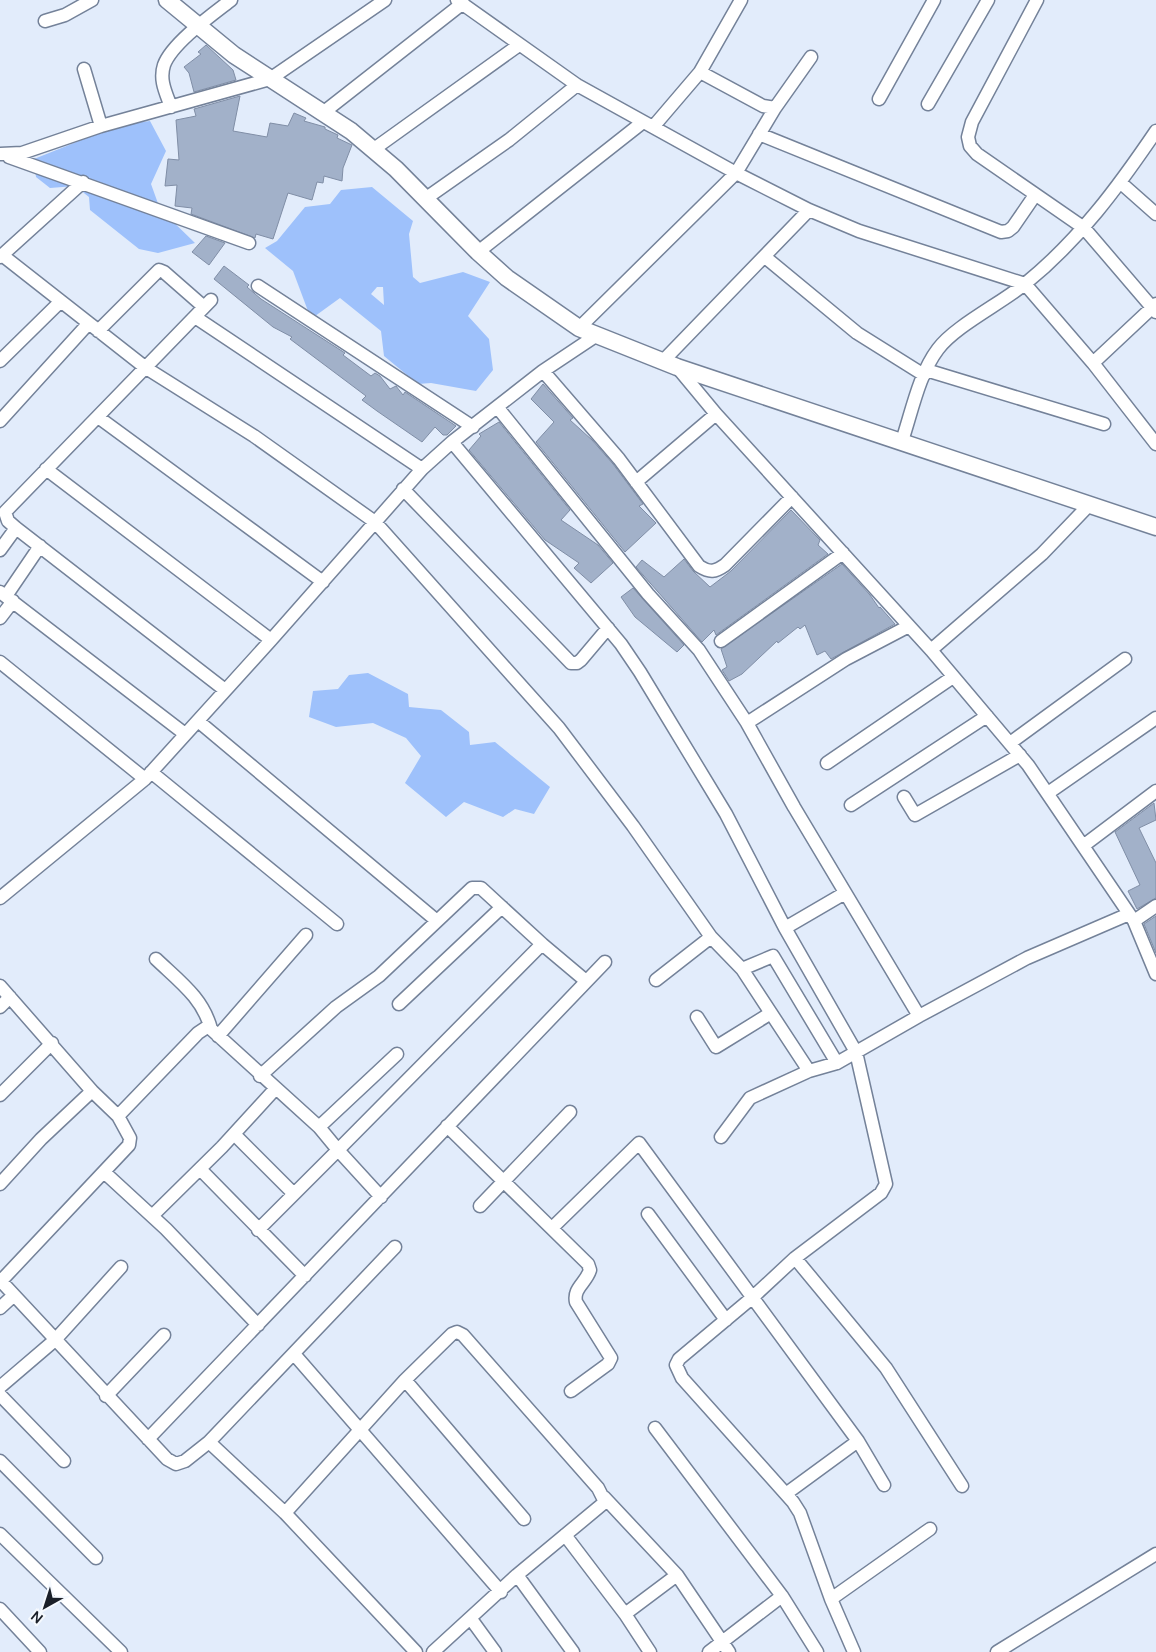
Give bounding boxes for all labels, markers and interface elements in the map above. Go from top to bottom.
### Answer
north arrow [20,1582,70,1632]
text: N [27,1607,46,1628]

